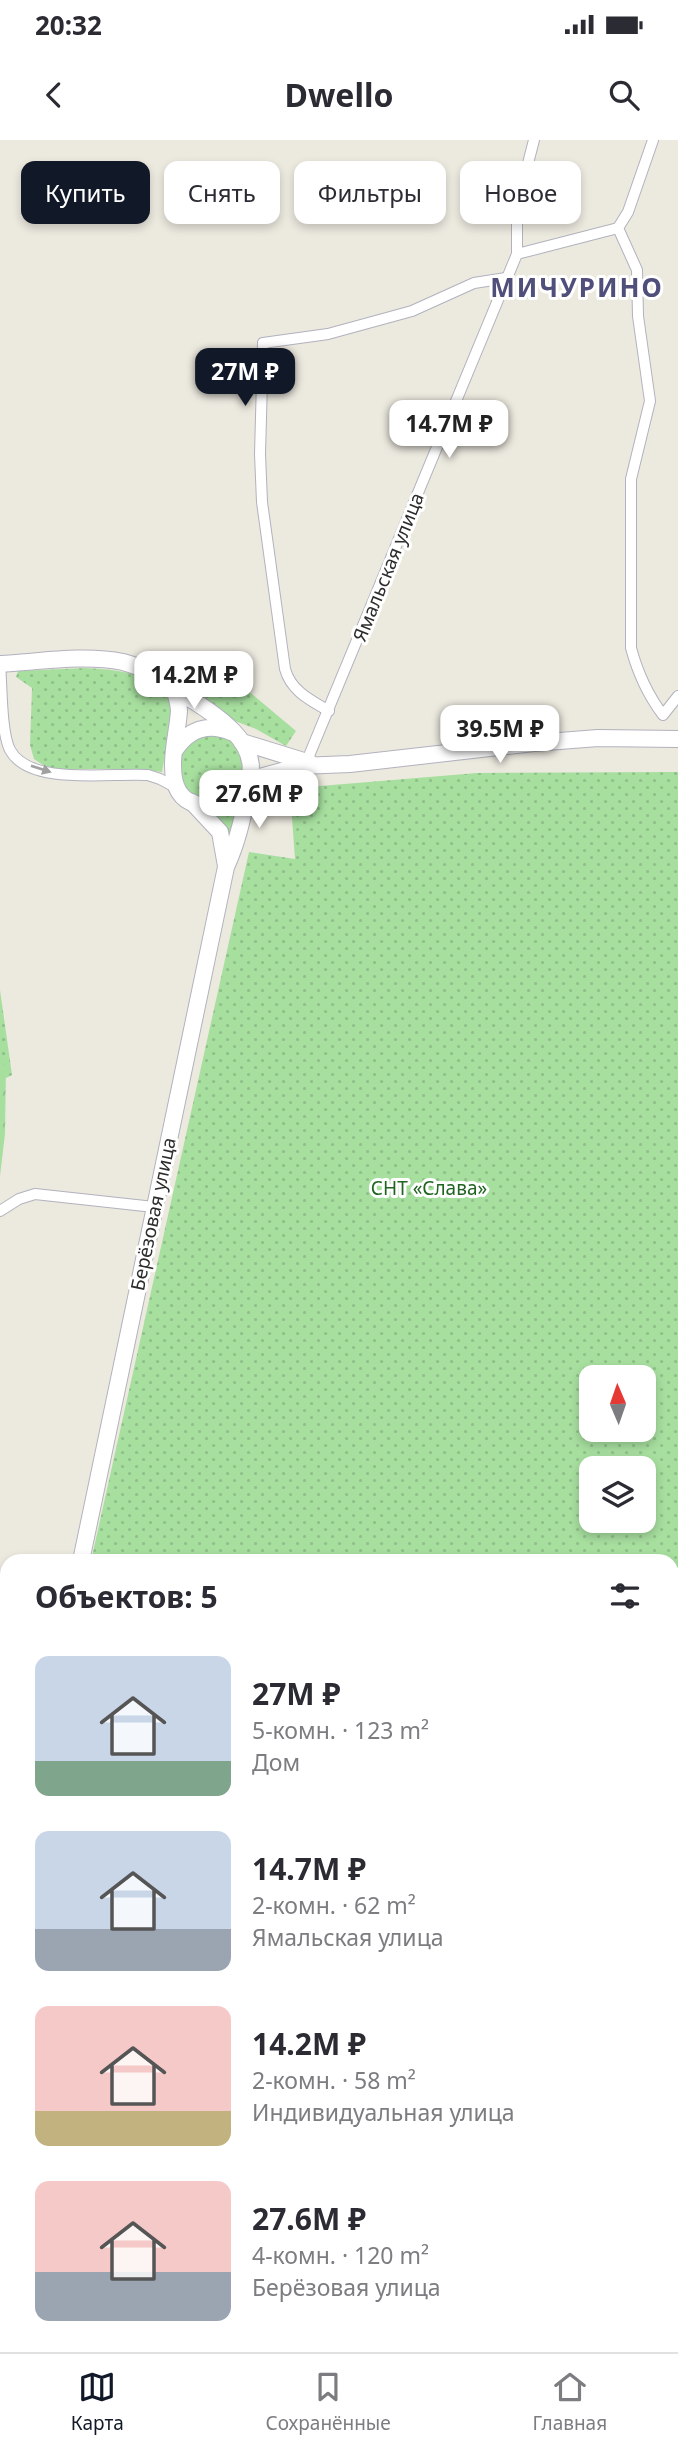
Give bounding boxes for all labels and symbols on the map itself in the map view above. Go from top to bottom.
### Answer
district label: МИЧУРИНО [490,269,664,305]
pin: 27M ₽ [196,348,294,408]
pin: 14.7M ₽ [384,400,514,460]
street label: Ямальская улица [346,489,430,645]
pin: 14.2M ₽ [129,652,259,711]
pin: 39.5M ₽ [435,706,565,765]
one-way arrow [31,765,52,775]
pin: 27.6M ₽ [194,770,324,830]
street label: Берёзовая улица [124,1135,182,1293]
park label: СНТ «Слава» [371,1175,487,1201]
north arrow [579,1365,656,1442]

